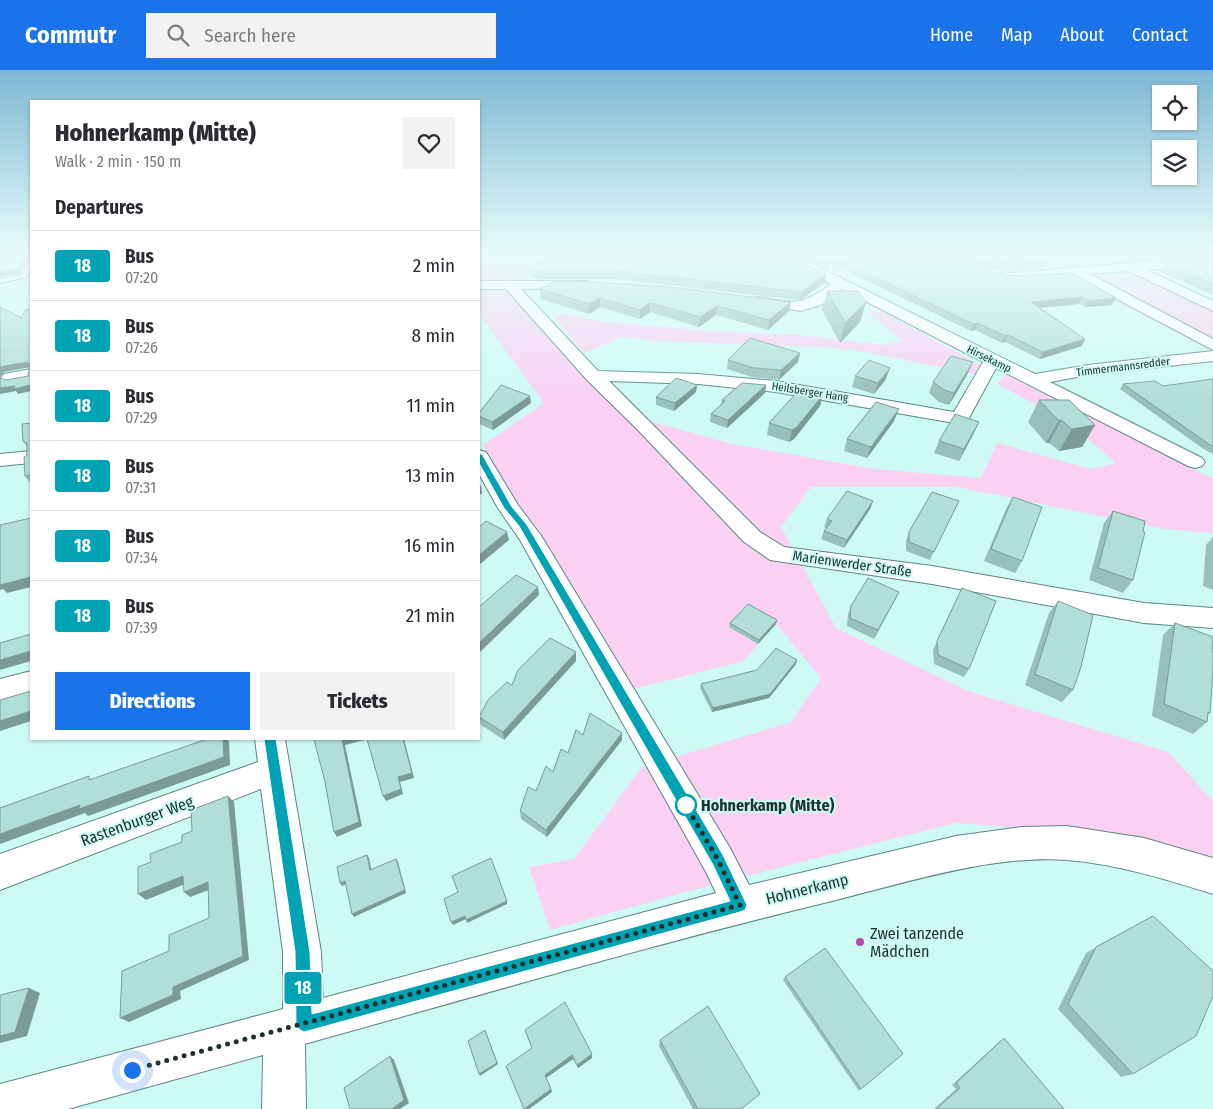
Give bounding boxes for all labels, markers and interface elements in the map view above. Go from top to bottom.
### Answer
search box [146,13,496,58]
text: Commutr [25,21,116,49]
icon: search [164,21,192,49]
text: Search here [204,24,296,47]
text: Home [930,24,973,46]
text: Map [1001,24,1032,46]
text: About [1060,24,1104,46]
text: Contact [1132,24,1188,46]
map controls [1152,85,1197,185]
button: locate [1152,85,1197,130]
button: heart [403,117,455,169]
text: Hohnerkamp (Mitte) [55,119,256,147]
button: layers [1152,140,1197,185]
text: Walk · 2 min · 150 m [55,152,181,171]
text: Departures [55,196,143,219]
text: Bus [125,245,154,268]
text: 2 min [413,254,455,277]
text: 18 [74,255,91,277]
text: 07:20 [125,268,158,287]
text: Bus [125,315,154,338]
text: 8 min [412,324,455,347]
text: 18 [74,325,91,347]
text: 07:26 [125,338,158,357]
street label: Hirsekamp [965,343,1014,375]
street label: Timmermannsredder [1075,355,1171,379]
street label: Heilsberger Hang [771,380,850,405]
text: Bus [125,385,154,408]
text: 11 min [407,394,455,417]
text: 18 [74,395,91,417]
text: 07:29 [125,408,158,427]
text: Bus [125,455,154,478]
text: 13 min [405,464,455,487]
text: 18 [74,465,91,487]
text: 07:31 [125,478,156,497]
text: Bus [125,525,154,548]
text: 16 min [404,534,455,557]
text: 18 [74,535,91,557]
street label: Marienwerder Straße [791,547,913,581]
text: 07:34 [125,548,158,567]
text: Bus [125,595,154,618]
text: 21 min [406,604,455,627]
text: 18 [74,605,91,627]
text: 07:39 [125,618,158,637]
button: Directions [55,672,250,730]
button: Tickets [260,672,455,730]
street label: Rastenburger Weg [78,792,196,850]
marker: Hohnerkamp (Mitte) [675,794,697,816]
place label: Hohnerkamp (Mitte) [701,796,835,815]
street label: Hohnerkamp [764,870,850,908]
place label: Zwei tanzende Mädchen [870,924,964,961]
marker: Zwei tanzende Mädchen [854,936,866,948]
line badge: 18 [280,972,326,1004]
text: 18 [294,977,312,999]
your location [120,1058,145,1083]

